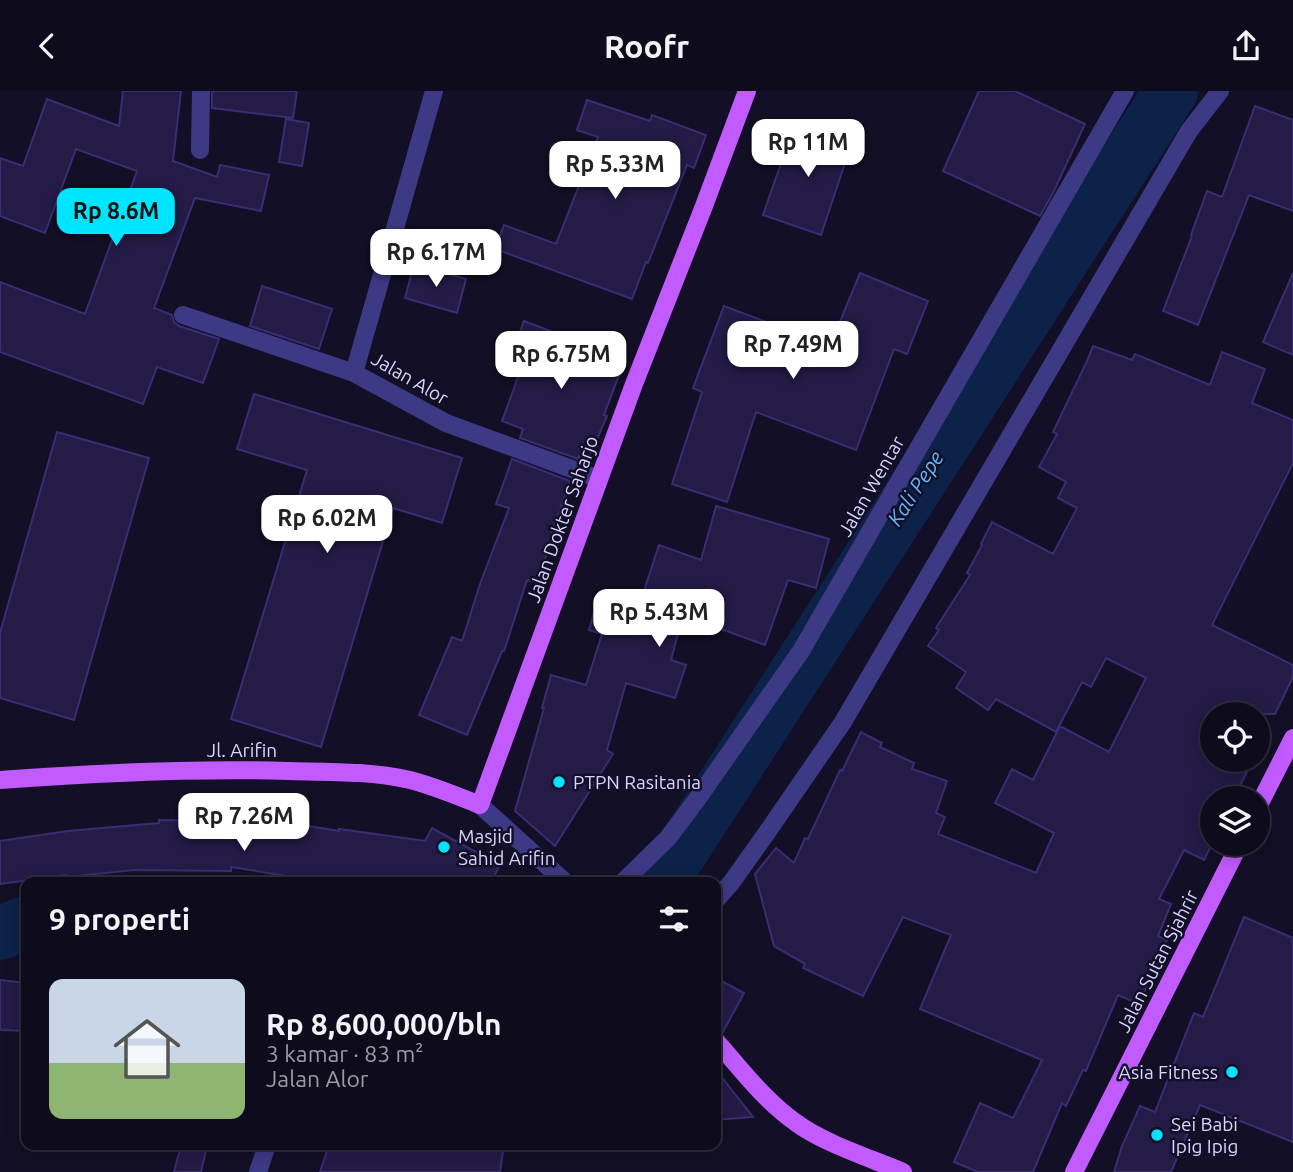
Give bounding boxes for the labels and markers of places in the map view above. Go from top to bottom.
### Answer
pin: Rp 11M [751,119,865,179]
pin: Rp 5.33M [543,141,687,201]
pin: Rp 8.6M [51,188,181,248]
pin: Rp 6.17M [364,229,508,289]
pin: Rp 7.49M [721,321,865,381]
pin: Rp 6.75M [489,331,633,391]
pin: Rp 6.02M [255,496,399,555]
pin: Rp 5.43M [587,589,731,649]
place label: PTPN Rasitania [573,771,701,793]
marker: PTPN Rasitania [551,774,567,790]
pin: Rp 7.26M [172,793,316,853]
place label: Masjid Sahid Arifin [458,825,556,869]
marker: Masjid Sahid Arifin [436,839,452,855]
place label: Asia Fitness [1119,1061,1218,1083]
marker: Asia Fitness [1224,1064,1240,1080]
place label: Sei Babi Ipig Ipig [1171,1113,1238,1157]
marker: Sei Babi Ipig Ipig [1149,1127,1165,1143]

